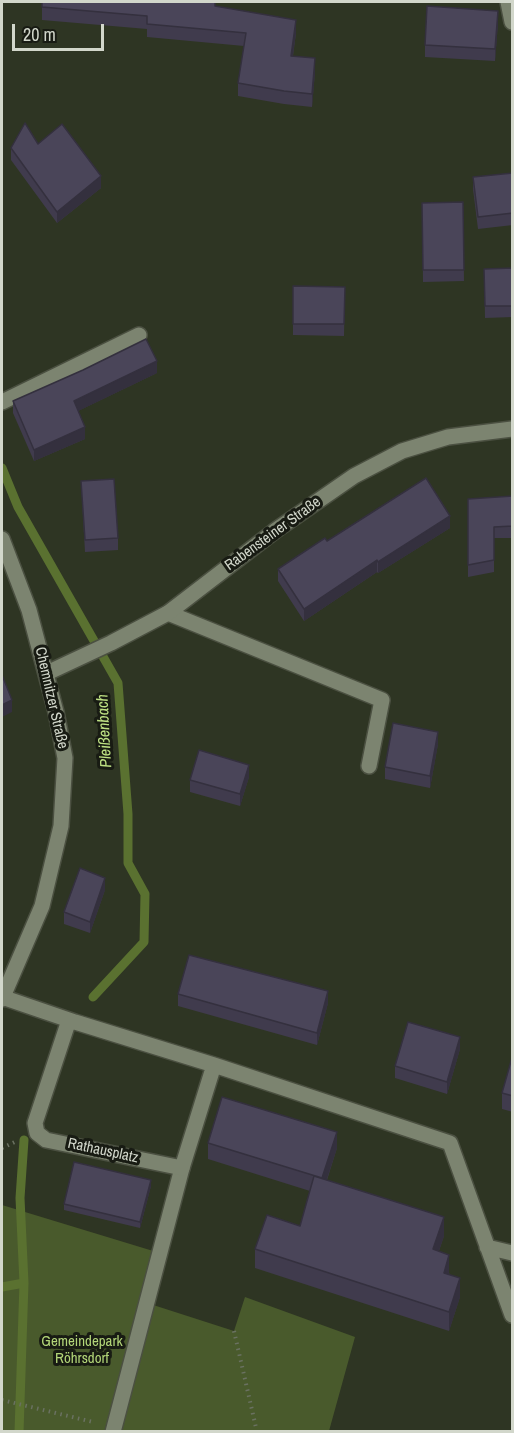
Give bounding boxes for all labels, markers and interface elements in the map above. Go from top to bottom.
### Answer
scale bar [15,12,106,50]
text: 20 m [23,22,56,47]
street label: Rabensteiner Straße [222,493,324,575]
street label: Chemnitzer Straße [31,645,71,751]
water label: Pleißenbach [93,694,117,768]
street label: Rathausplatz [66,1135,140,1167]
park label: Gemeindepark Röhrsdorf [41,1333,123,1368]

